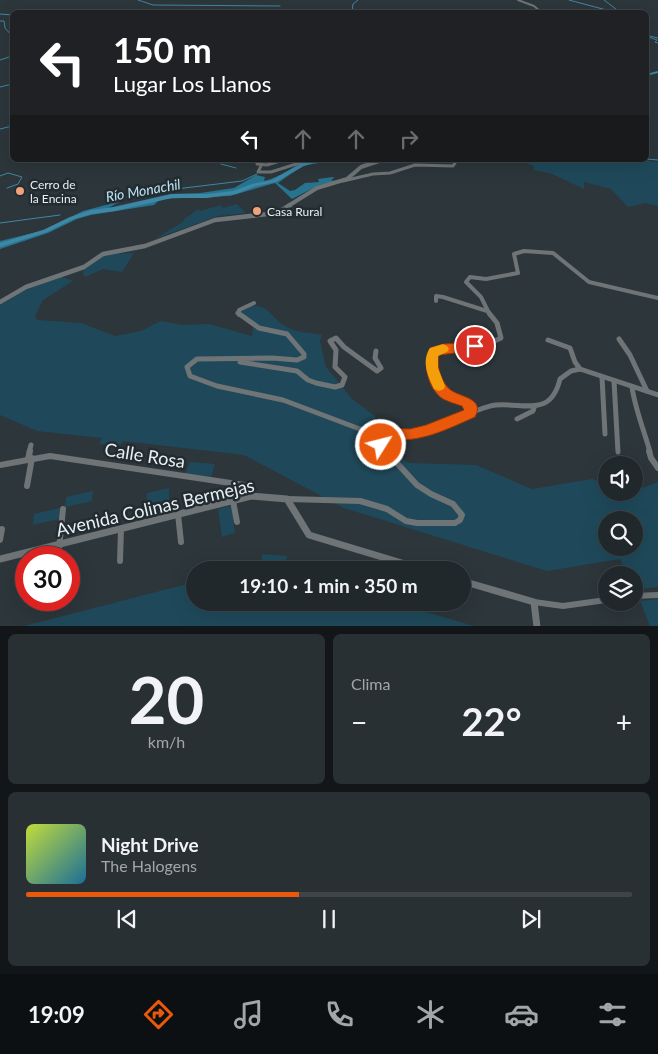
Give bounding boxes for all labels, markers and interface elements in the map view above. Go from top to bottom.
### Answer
text: 150 m [113,28,212,70]
icon: left [30,30,95,95]
text: Lugar Los Llanos [113,70,271,97]
icon: left [236,125,264,153]
icon: ahead [289,125,317,153]
icon: ahead [342,125,370,153]
icon: right [395,125,423,153]
water label: Río Monachil [104,175,182,205]
place label: Cerro de la Encina [30,177,77,206]
marker: Cerro de la Encina [14,185,26,197]
place label: Casa Rural [267,204,322,219]
marker: Casa Rural [251,205,263,217]
pin [454,325,496,367]
icon: arrive [461,332,489,360]
position arrow [354,418,406,470]
street label: Calle Rosa [103,438,187,472]
map controls [598,456,643,611]
button: sound [598,456,643,501]
street label: Avenida Colinas Bermejas [54,473,257,541]
button: search [598,511,643,556]
speed limit sign: 30 [15,546,80,611]
button: layers [598,566,643,611]
text: 19:10 · 1 min · 350 m [239,574,418,597]
text: 20 [129,660,204,738]
text: Clima [351,674,390,693]
text: 22° [462,698,521,744]
text: − [351,705,367,739]
text: + [616,705,632,739]
text: km/h [148,732,185,751]
text: Night Drive [101,833,199,856]
text: The Halogens [101,856,197,875]
icon: previous [113,905,141,933]
icon: pause [315,905,343,933]
icon: next [517,905,545,933]
icon: directions [141,997,176,1032]
icon: music [231,997,266,1032]
icon: phone [322,997,357,1032]
icon: climate [413,997,448,1032]
icon: car [504,997,539,1032]
icon: filters [595,997,630,1032]
text: 19:09 [28,1001,85,1028]

